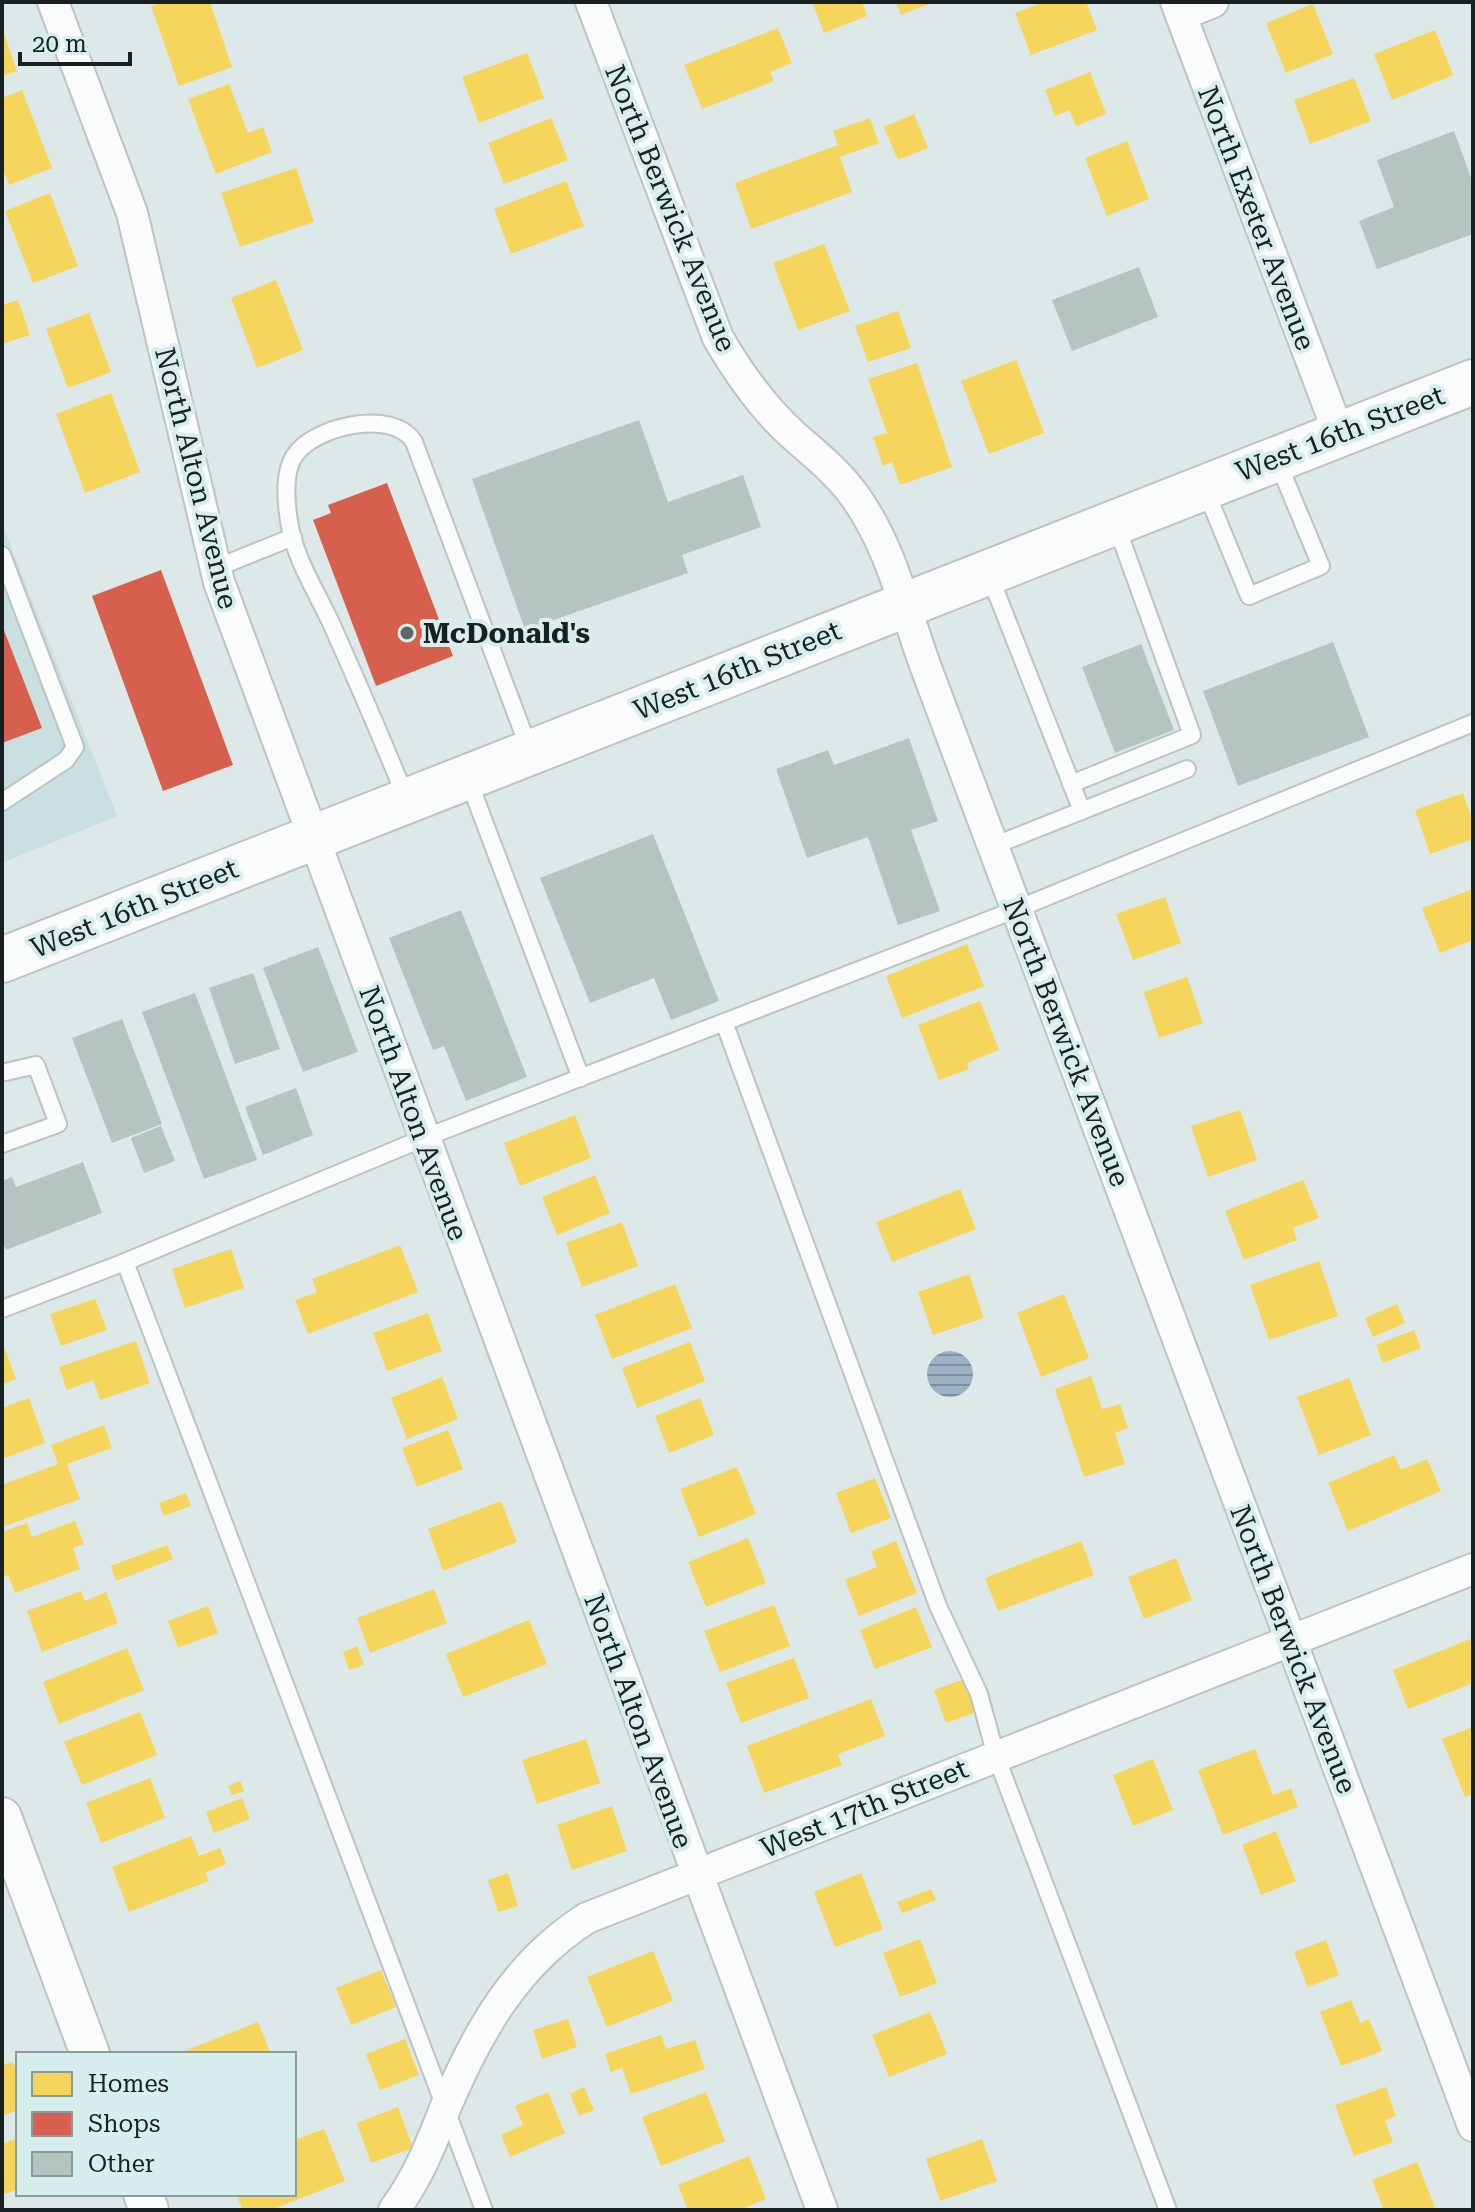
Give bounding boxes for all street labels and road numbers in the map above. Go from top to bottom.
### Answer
street label: North Berwick Avenue [598,60,743,356]
street label: North Exeter Avenue [1191,81,1322,355]
street label: North Alton Avenue [148,344,245,612]
street label: West 16th Street [1231,379,1449,488]
street label: West 16th Street [629,614,846,727]
street label: West 16th Street [26,852,243,965]
street label: North Berwick Avenue [996,893,1137,1191]
street label: North Alton Avenue [352,981,475,1245]
street label: North Berwick Avenue [1223,1500,1364,1798]
street label: North Alton Avenue [577,1589,700,1853]
street label: West 17th Street [756,1752,973,1865]

